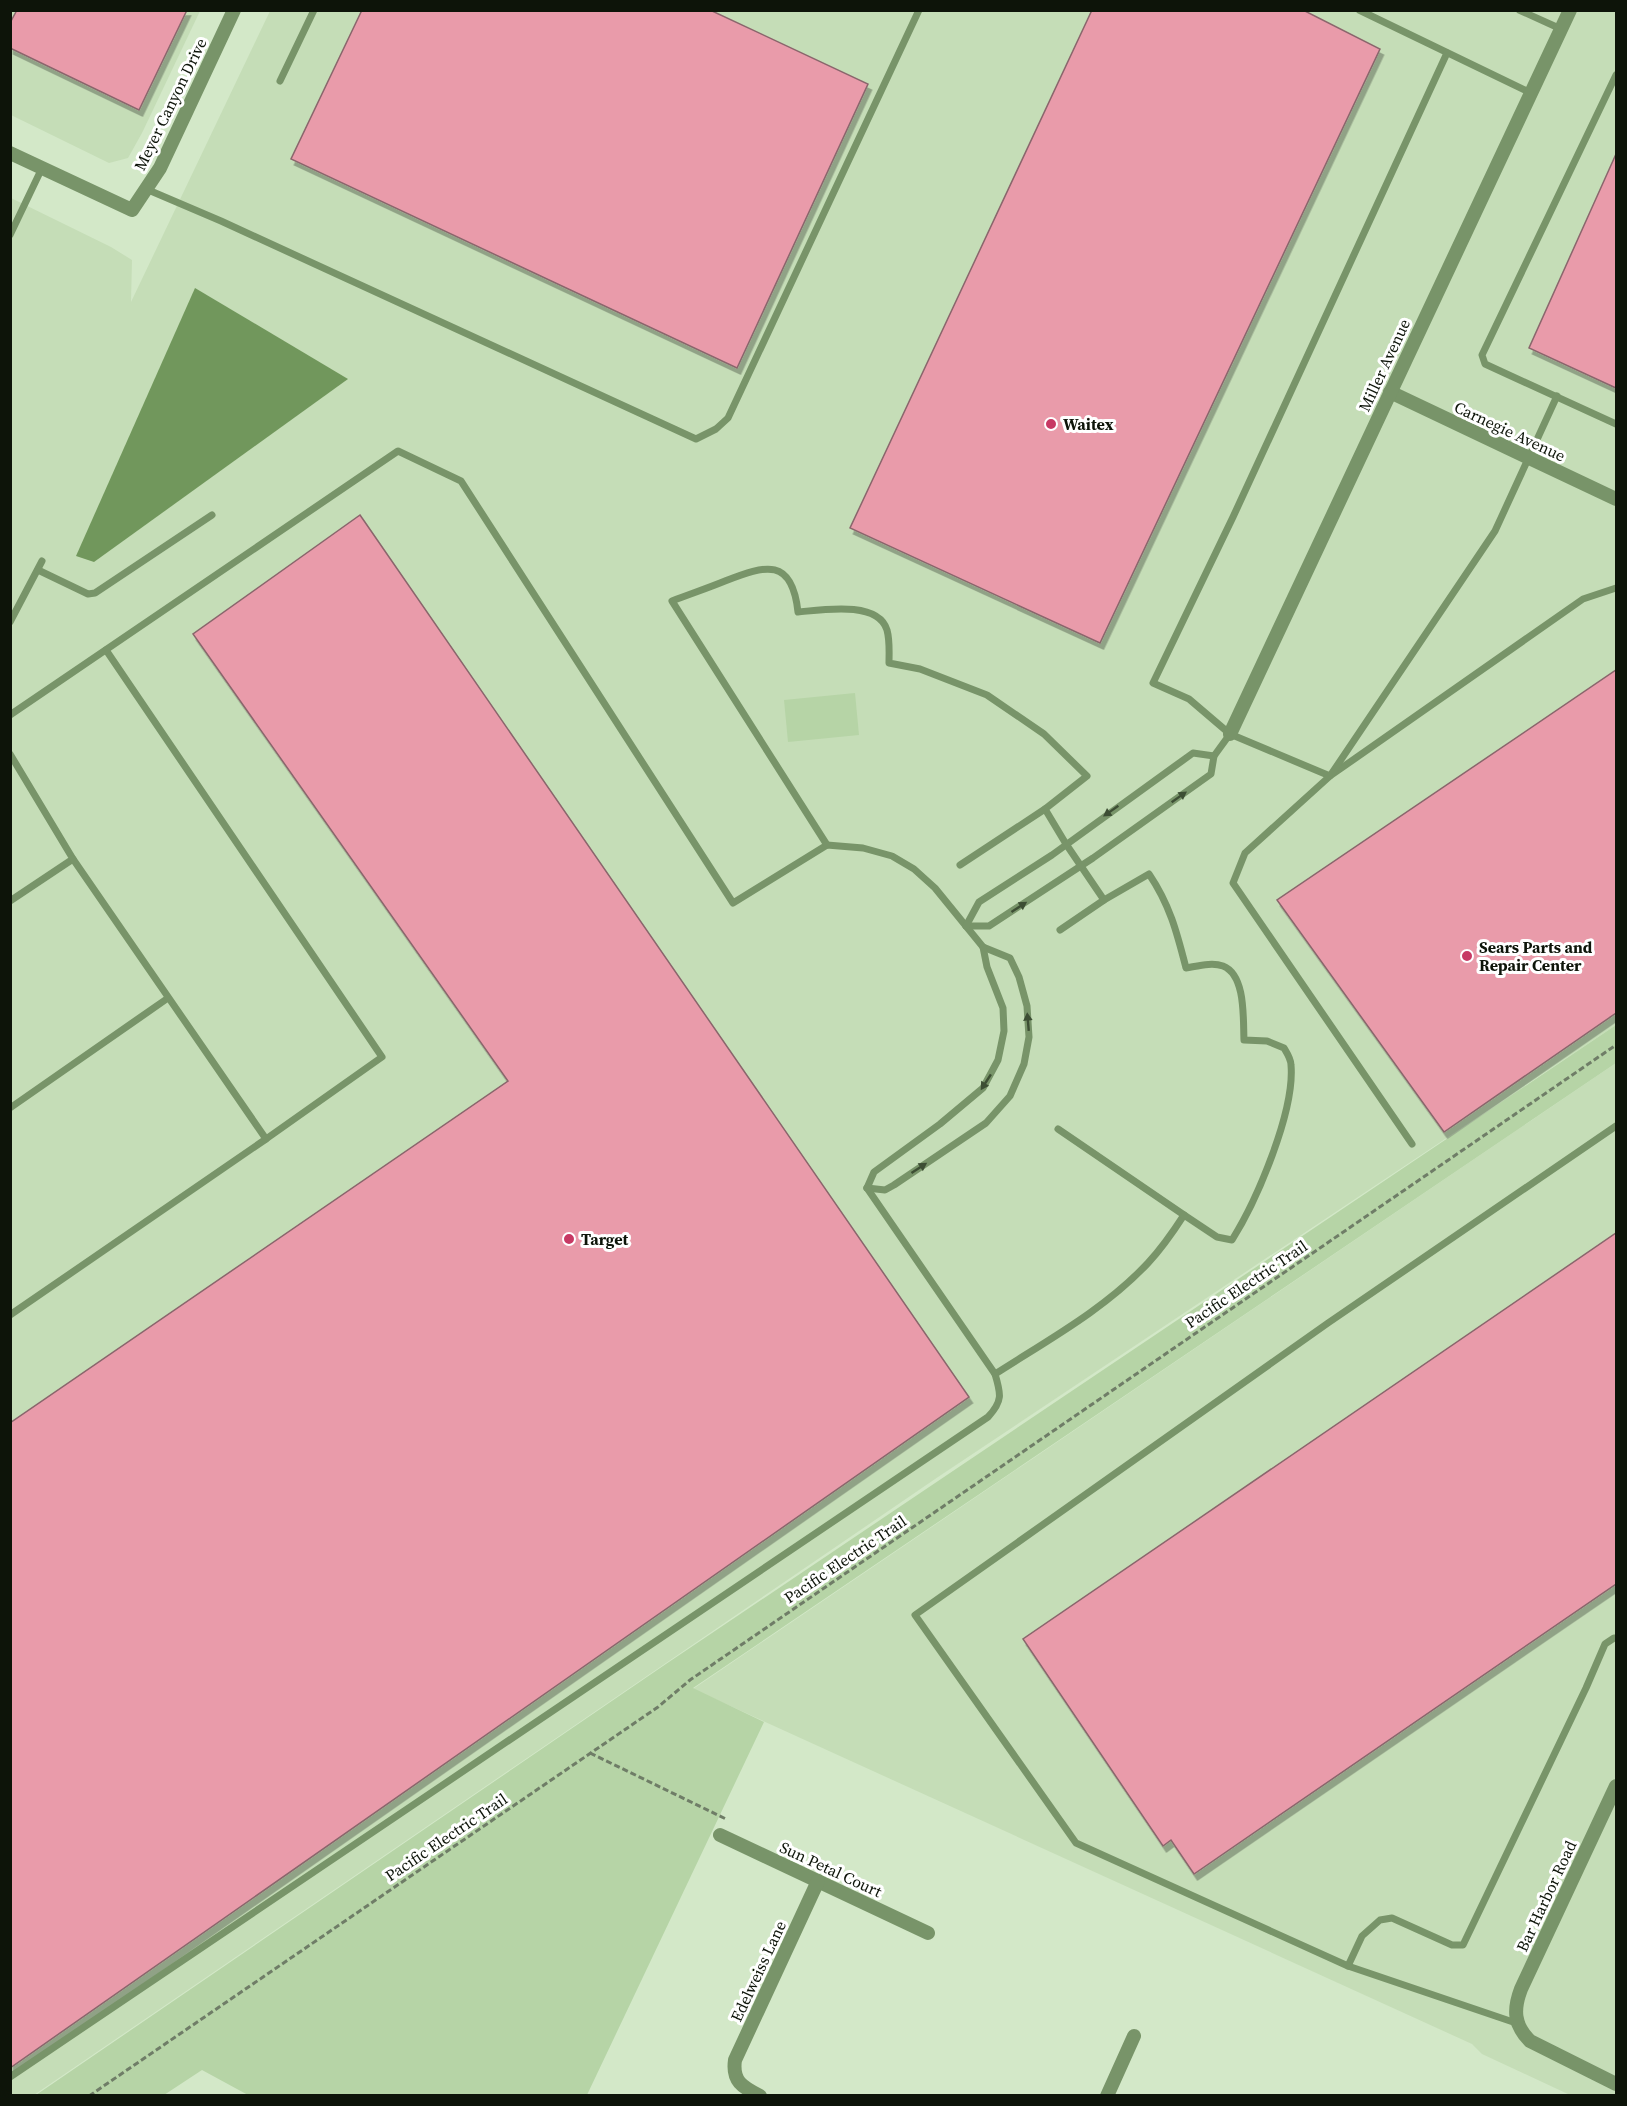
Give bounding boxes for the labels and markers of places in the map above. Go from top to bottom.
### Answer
place label: Waitex [1063,413,1114,435]
marker: Waitex [1044,417,1058,431]
place label: Sears Parts and Repair Center [1479,936,1593,976]
marker: Sears Parts and Repair Center [1460,949,1474,963]
place label: Target [581,1228,629,1250]
marker: Target [562,1232,576,1246]

